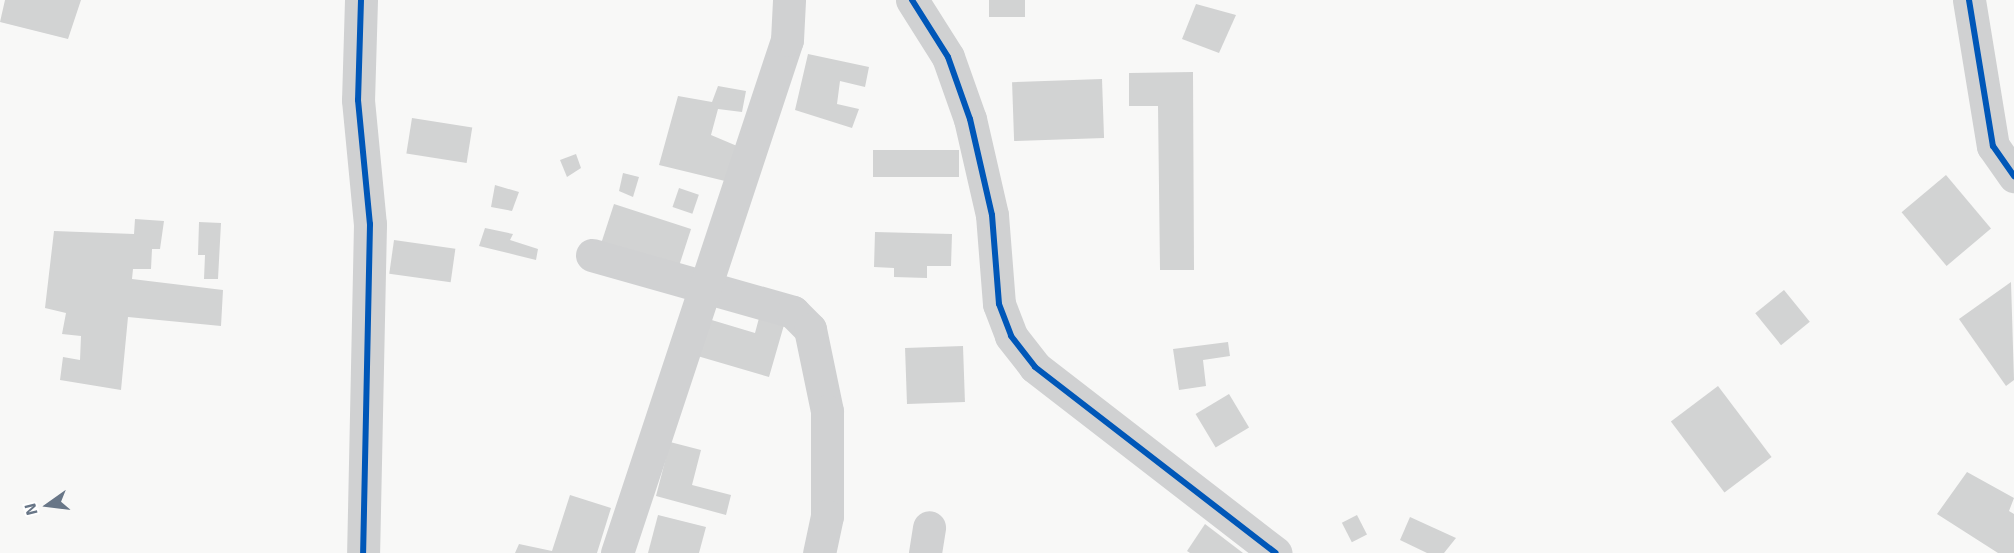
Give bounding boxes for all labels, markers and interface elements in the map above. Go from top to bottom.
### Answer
north arrow [18,475,78,535]
text: N [19,502,41,517]

